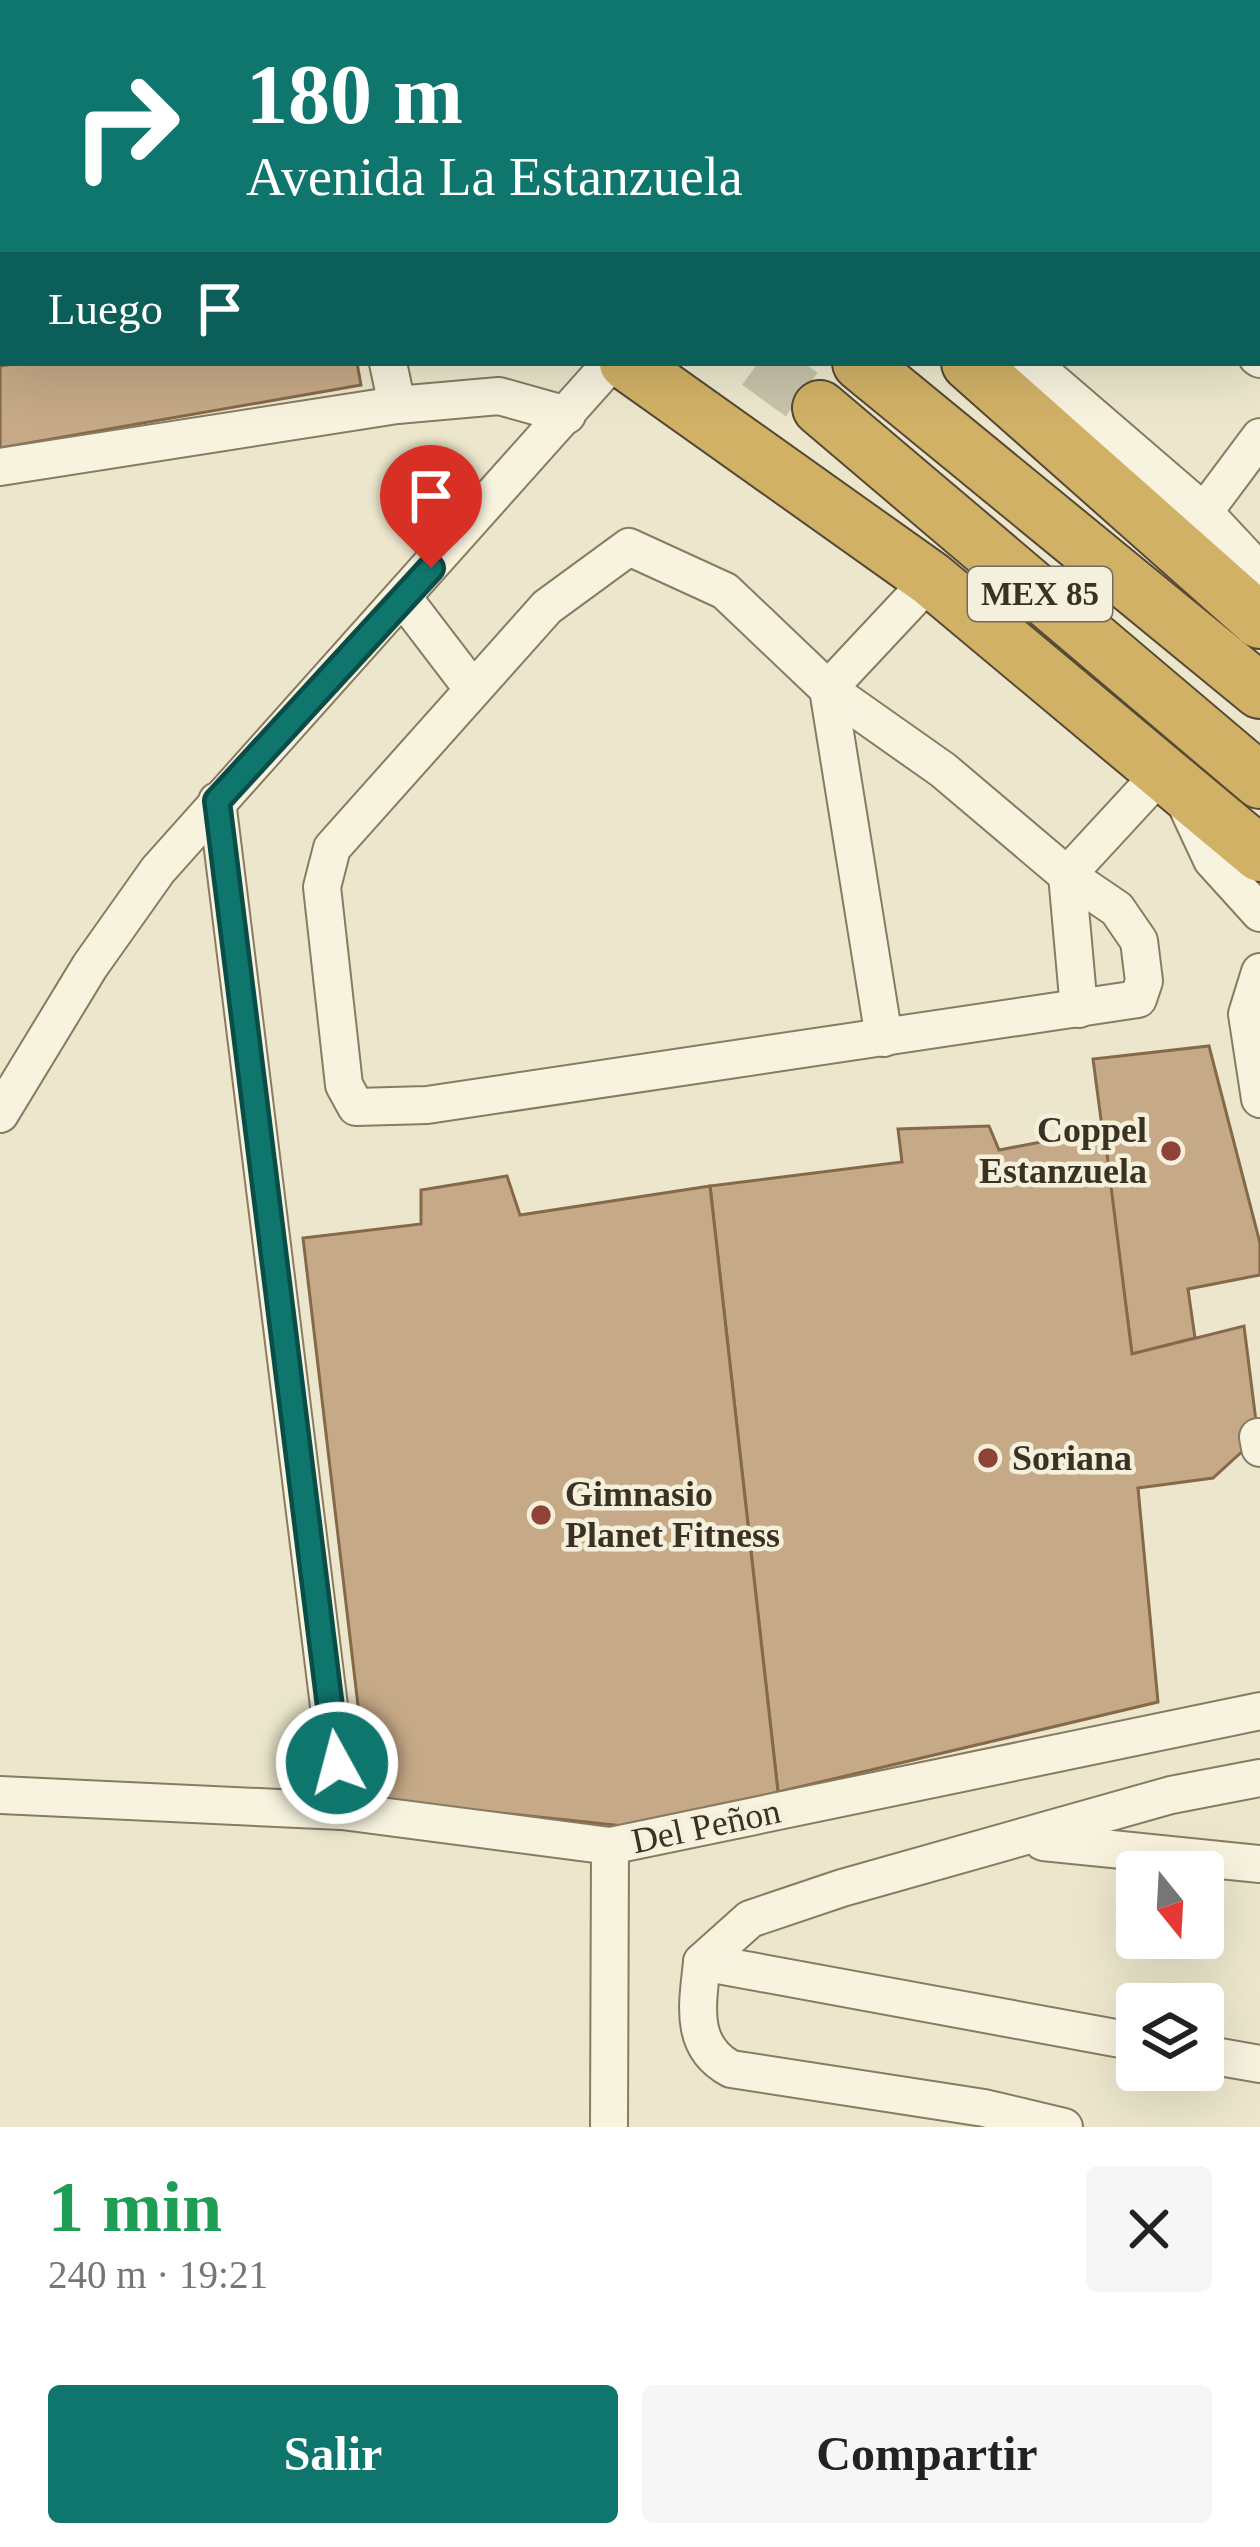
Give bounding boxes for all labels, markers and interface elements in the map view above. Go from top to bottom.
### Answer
icon: right [48,48,204,204]
text: 180 m [246,48,463,141]
text: Avenida La Estanzuela [246,147,743,207]
icon: arrive [187,276,253,342]
text: Luego [48,284,163,334]
pin [380,445,482,568]
icon: arrive [398,463,464,529]
road number: MEX 85 [968,567,1112,621]
place label: Coppel Estanzuela [979,1110,1147,1191]
marker: Coppel Estanzuela [1158,1138,1184,1164]
place label: Soriana [1012,1438,1132,1478]
marker: Soriana [975,1445,1001,1471]
place label: Gimnasio Planet Fitness [565,1474,780,1555]
marker: Gimnasio Planet Fitness [528,1502,554,1528]
position arrow [274,1700,400,1826]
street label: Del Peñon [628,1791,784,1861]
north arrow [1116,1851,1224,1959]
map controls [1116,1851,1224,2091]
button: layers [1116,1983,1224,2091]
button: close [1086,2166,1212,2292]
text: 1 min [48,2167,222,2247]
text: 240 m · 19:21 [48,2253,268,2296]
button: Salir [48,2385,618,2523]
button: Compartir [642,2385,1212,2523]

